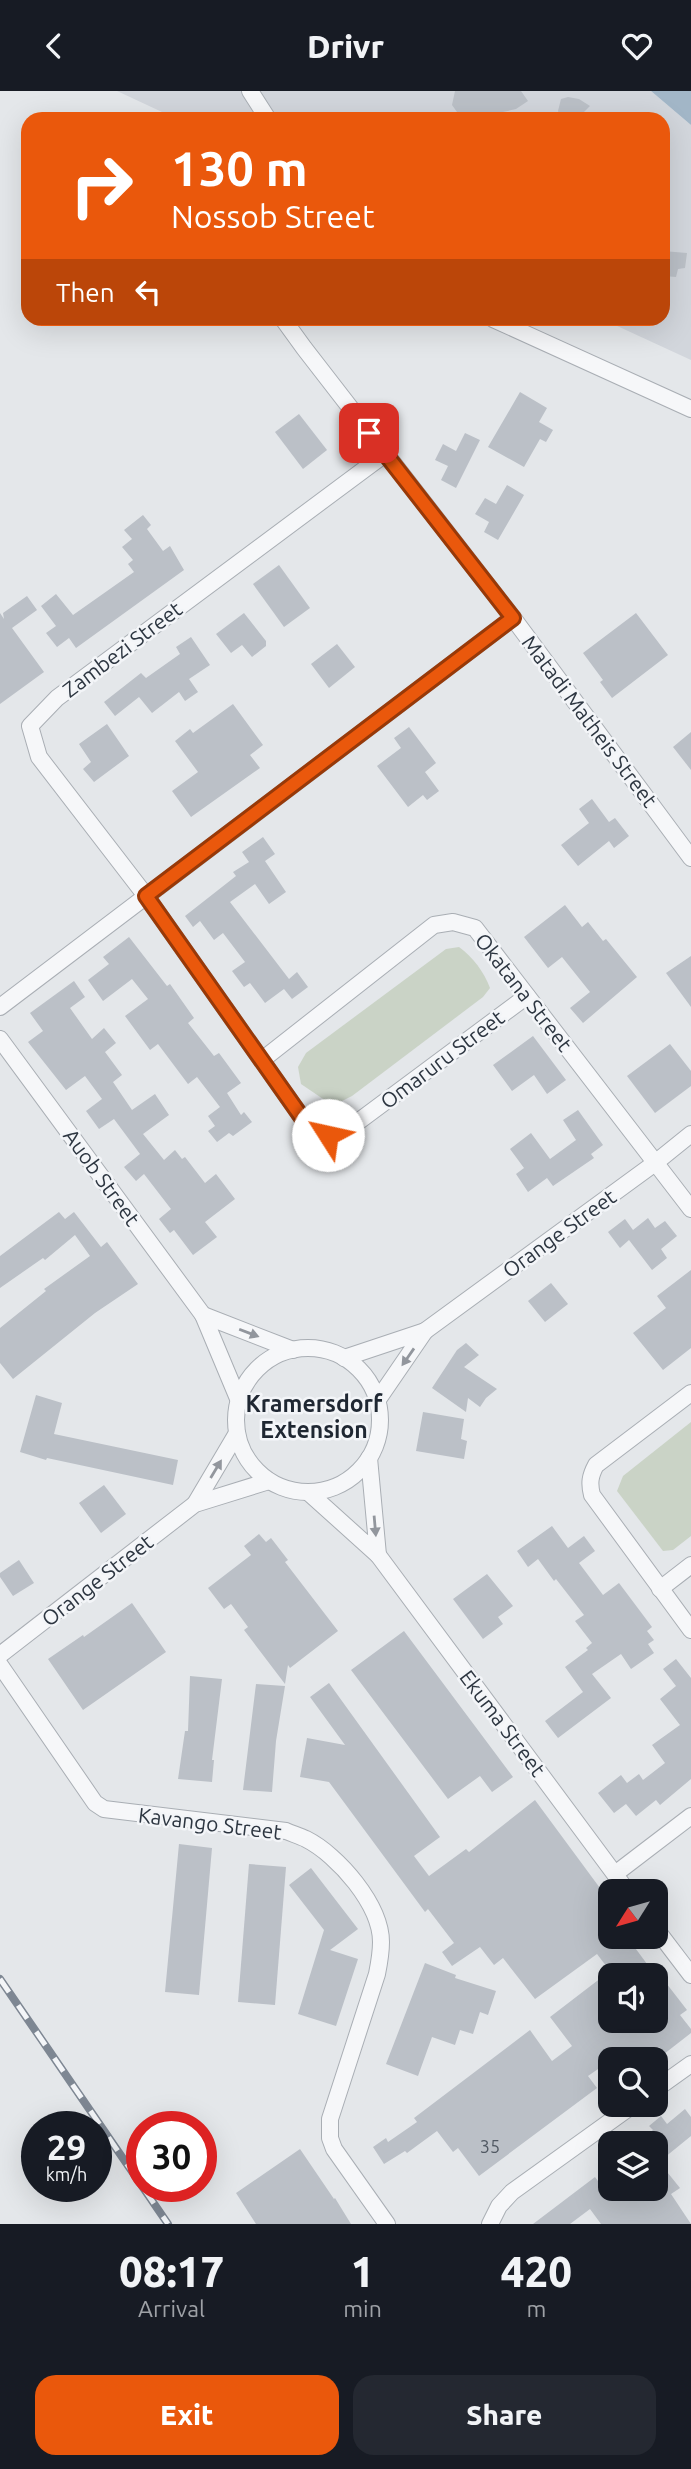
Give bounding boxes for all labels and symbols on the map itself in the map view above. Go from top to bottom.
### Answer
pin [339,403,399,463]
street label: Zambezi Street [58,596,186,702]
street label: Matadi Matheis Street [518,630,662,812]
street label: Okatana Street [471,928,577,1056]
street label: Omaruru Street [375,1005,509,1113]
position arrow [291,1098,365,1172]
street label: Auob Street [59,1124,145,1230]
street label: Orange Street [498,1184,620,1282]
one-way arrow [238,1328,259,1339]
one-way arrow [401,1347,414,1367]
district label: Kramersdorf Extension [246,1391,383,1442]
one-way arrow [210,1459,222,1478]
one-way arrow [370,1516,381,1538]
street label: Orange Street [37,1529,157,1631]
street label: Ekuma Street [455,1665,551,1781]
street label: Kavango Street [137,1802,283,1844]
north arrow [598,1879,668,1949]
speed limit sign: 30 [126,2111,217,2202]
house number: 35 [480,2136,500,2156]

